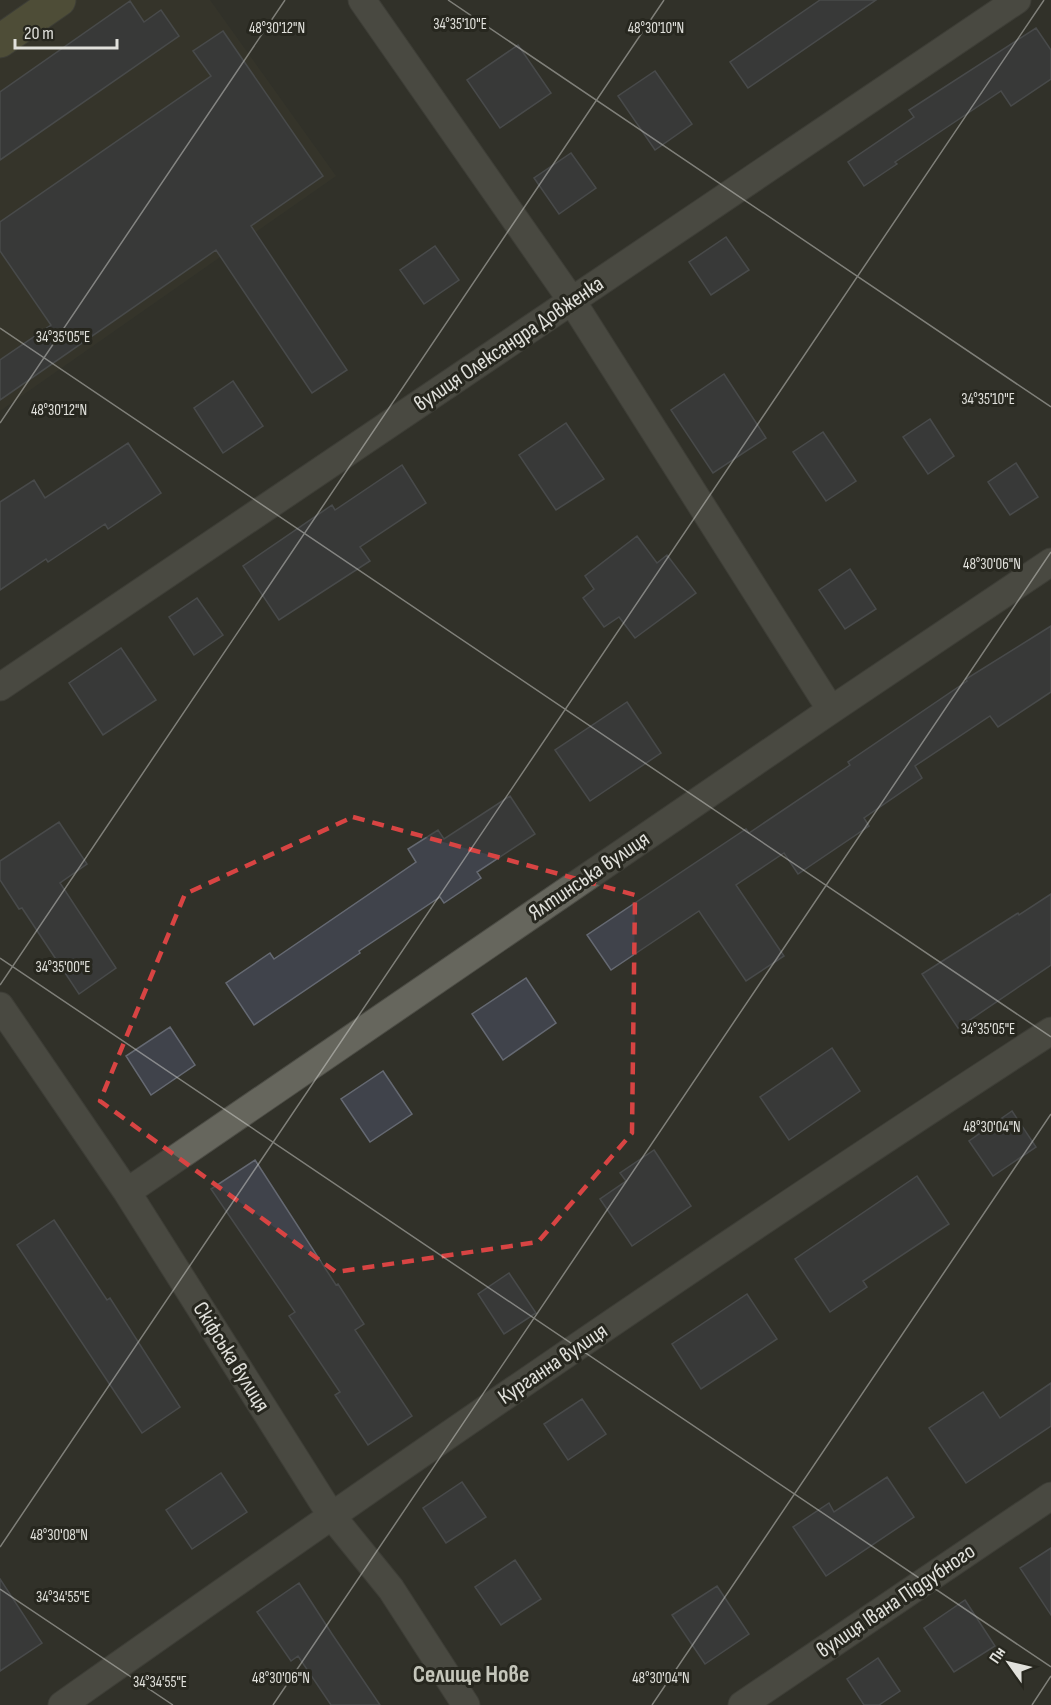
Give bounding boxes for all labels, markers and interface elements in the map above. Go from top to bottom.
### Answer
scale bar [15,12,117,50]
text: 34°35'10"E [433,15,487,34]
text: 48°30'12"N [249,19,305,38]
text: 48°30'10"N [628,19,684,38]
text: 20 m [24,23,54,44]
street label: вулиця Олександра Довженка [409,270,609,418]
text: 34°35'05"E [36,328,90,347]
text: 34°35'10"E [961,390,1015,409]
text: 48°30'12"N [31,401,87,420]
text: 48°30'06"N [963,555,1021,574]
street label: Ялтинська вулиця [523,826,655,926]
text: 34°35'00"E [35,958,91,977]
text: 34°35'05"E [961,1020,1015,1039]
text: 48°30'04"N [963,1118,1021,1137]
street label: Скіфська вулиця [186,1297,276,1417]
street label: Курганна вулиця [493,1317,613,1411]
text: 48°30'08"N [30,1526,88,1545]
street label: вулиця Івана Піддубного [811,1538,981,1664]
text: 34°34'55"E [36,1588,90,1607]
north arrow [979,1633,1039,1693]
text: Пн [986,1644,1010,1667]
district label: Селище Нове [413,1660,529,1689]
text: 48°30'06"N [252,1669,310,1688]
text: 48°30'04"N [632,1669,690,1688]
text: 34°34'55"E [133,1673,187,1692]

